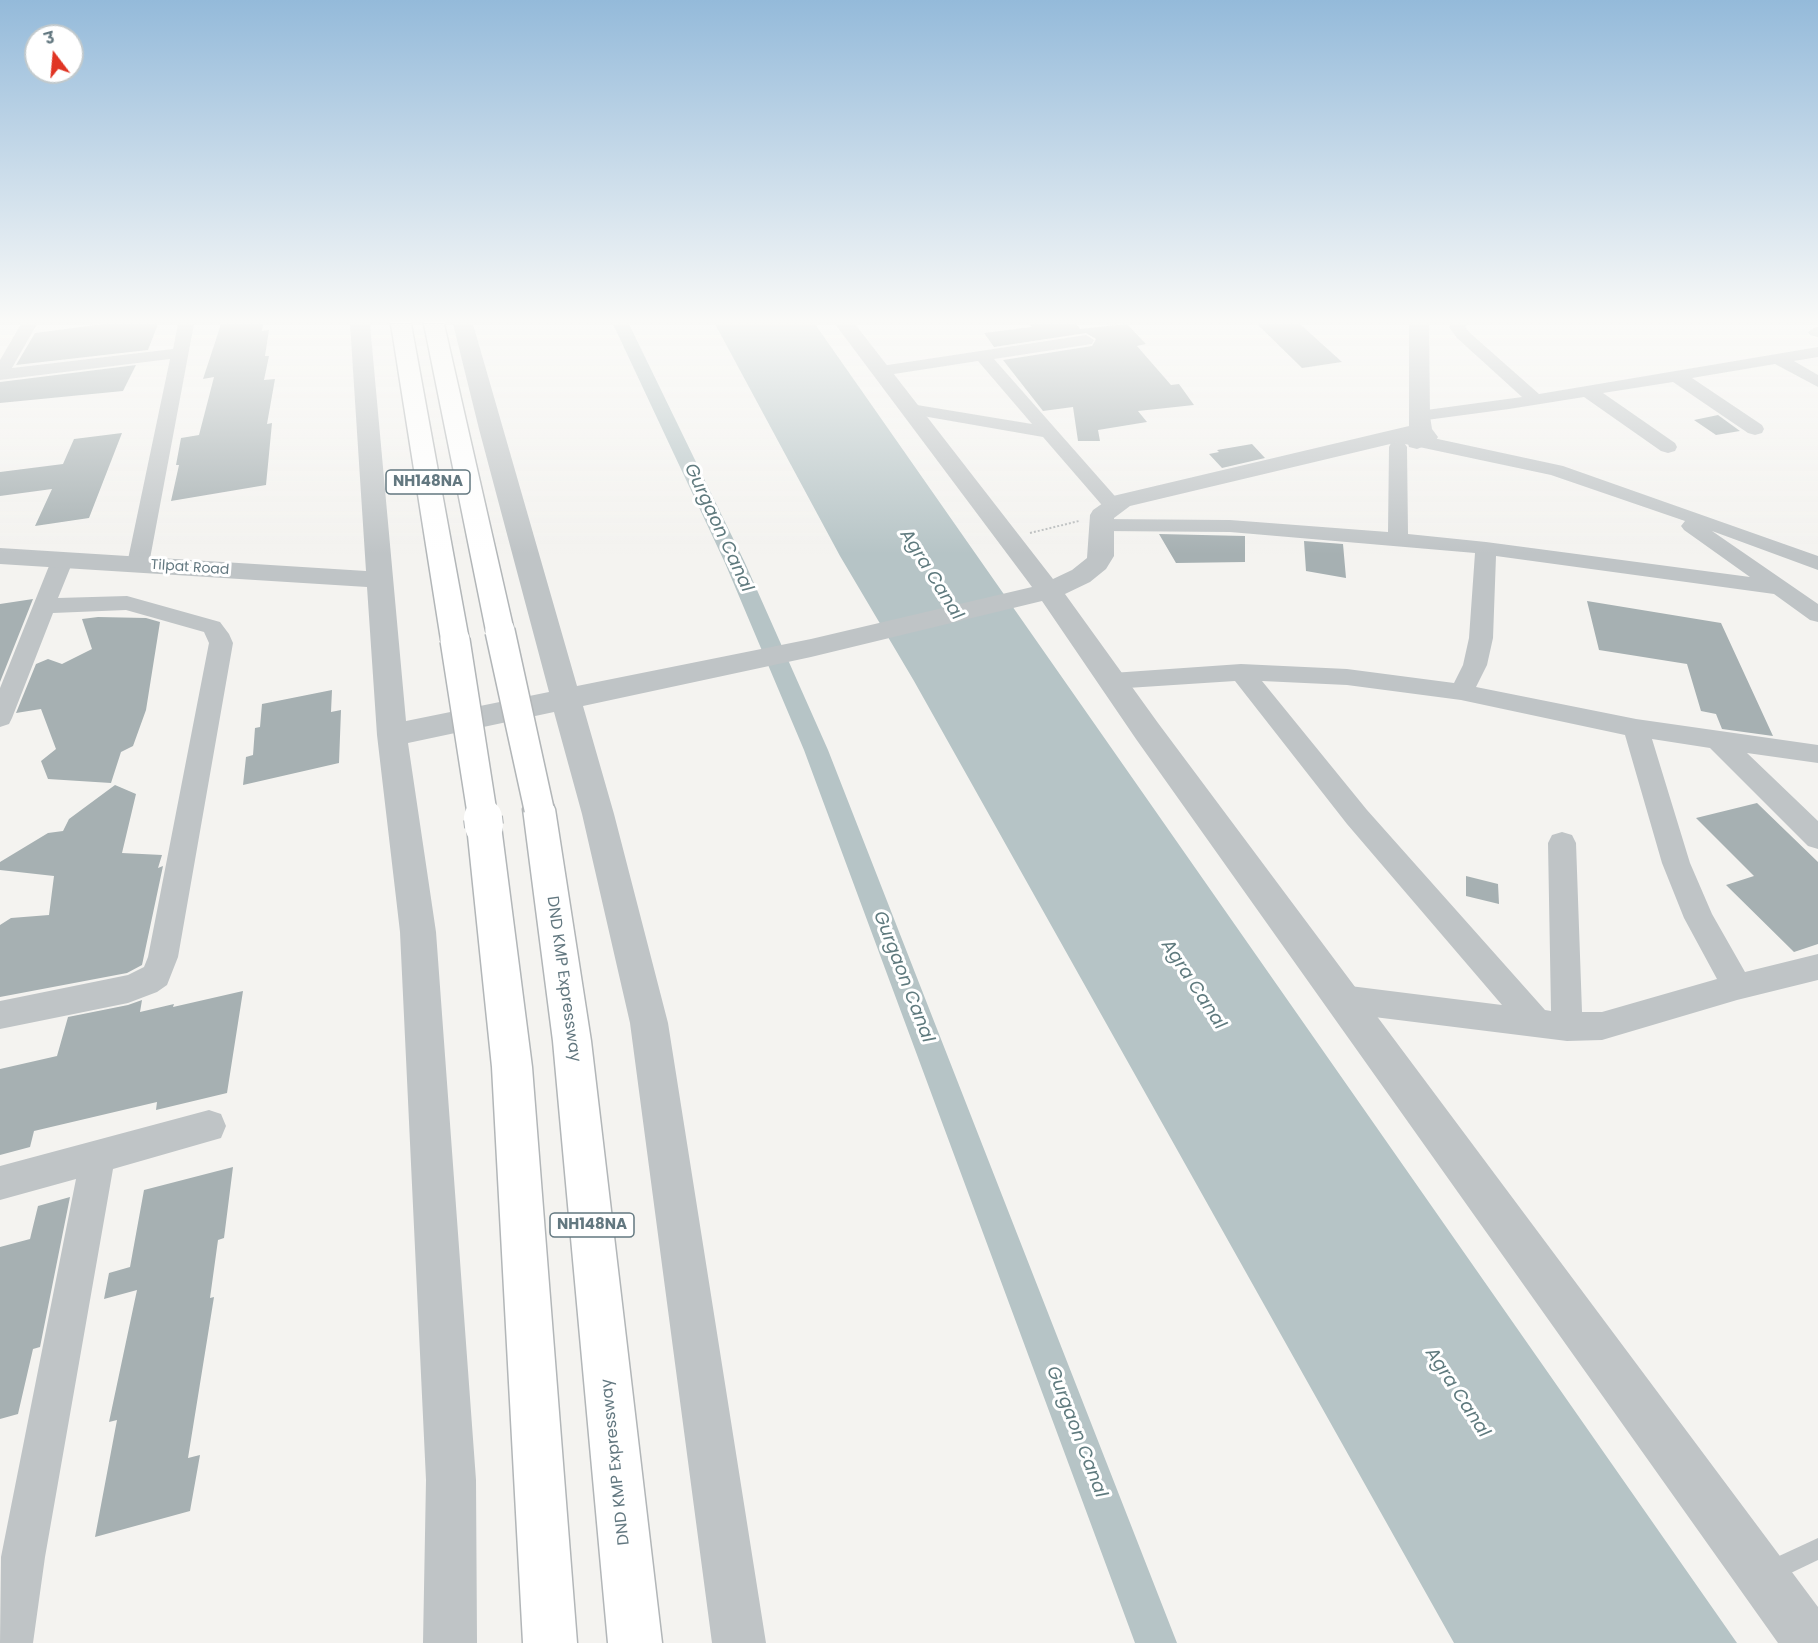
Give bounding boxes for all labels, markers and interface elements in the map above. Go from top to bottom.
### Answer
north arrow [24,24,84,84]
text: उ [42,26,57,50]
water label: Gurgaon Canal [679,460,757,596]
road number: NH148NA [386,470,470,494]
water label: Agra Canal [895,526,967,624]
street label: Tilpat Road [150,557,230,579]
street label: DND KMP Expressway [542,895,584,1063]
water label: Gurgaon Canal [868,908,938,1046]
water label: Agra Canal [1156,936,1230,1034]
road number: NH148NA [550,1213,634,1237]
water label: Agra Canal [1420,1344,1494,1442]
water label: Gurgaon Canal [1041,1363,1111,1501]
street label: DND KMP Expressway [598,1378,634,1546]

